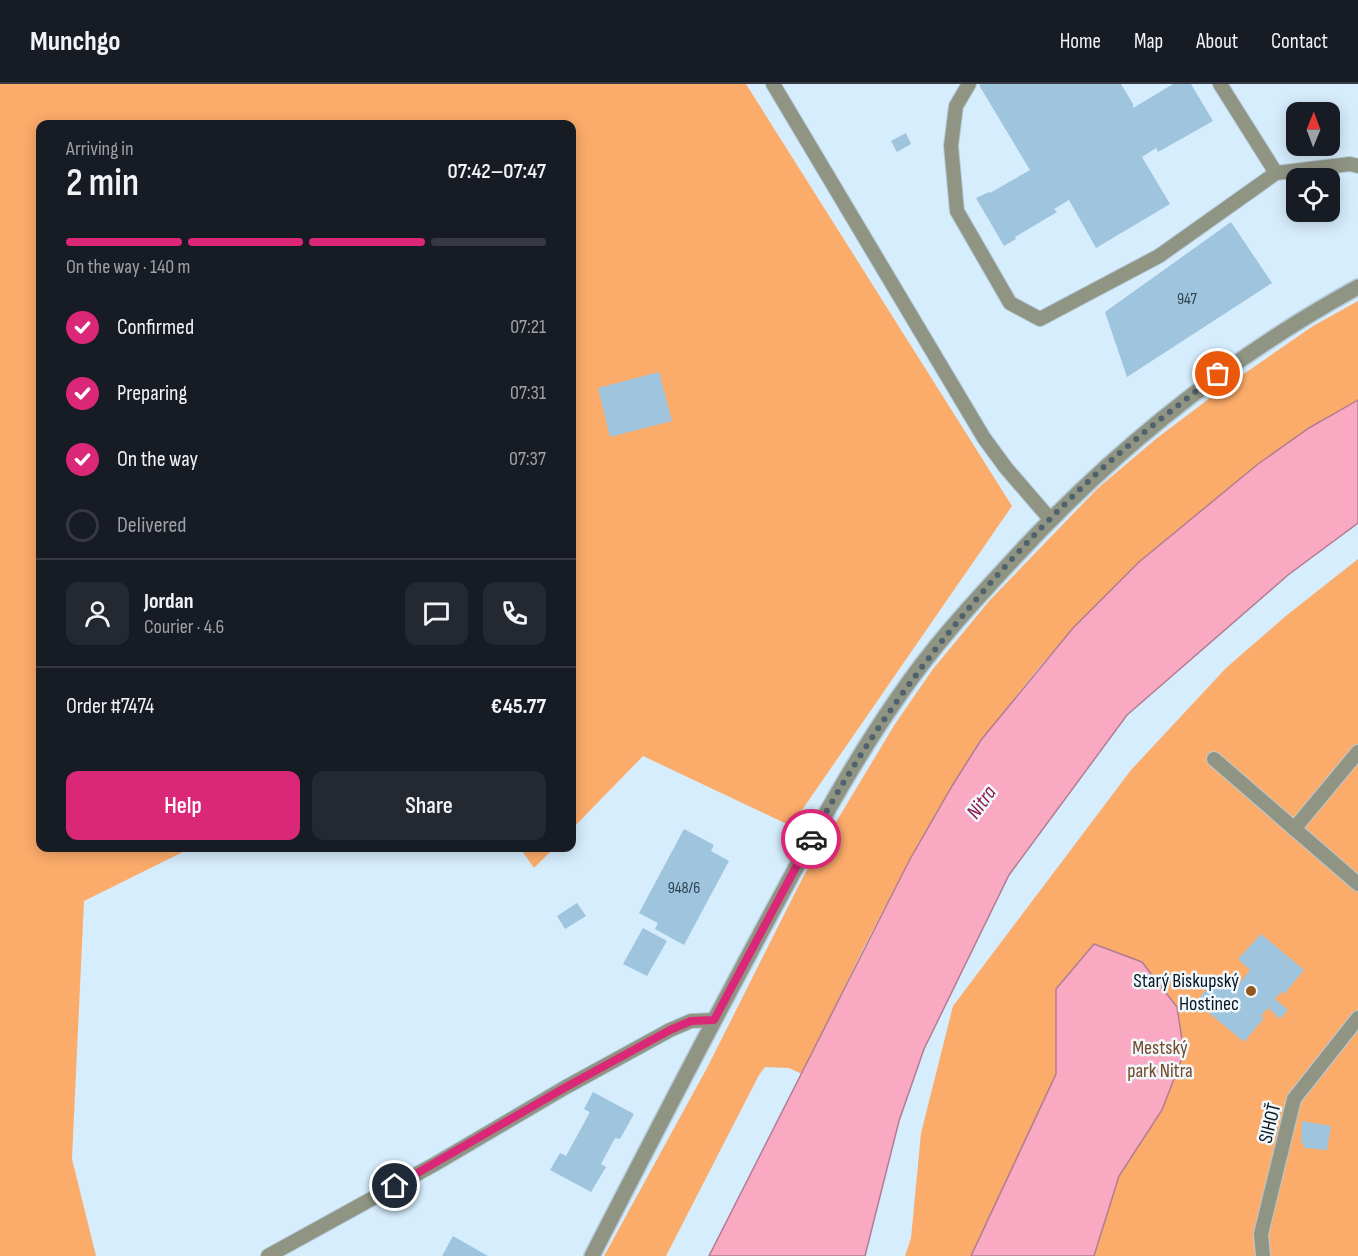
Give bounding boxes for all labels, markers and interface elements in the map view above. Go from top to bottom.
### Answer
text: Munchgo [30,25,121,58]
text: Home [1060,29,1101,54]
text: Map [1134,29,1163,54]
text: About [1196,29,1238,54]
text: Contact [1271,29,1328,54]
north arrow [1286,102,1340,156]
map controls [1286,102,1340,222]
text: Arriving in [66,137,134,161]
text: 07:42–07:47 [448,158,546,185]
text: 2 min [66,160,139,207]
button: locate [1286,168,1340,222]
text: On the way · 140 m [66,255,190,279]
house number: 947 [1177,290,1198,309]
icon: check [66,311,99,344]
text: Confirmed [117,314,194,341]
text: 07:21 [510,315,546,339]
pin [1192,348,1243,399]
icon: bag [1201,357,1234,390]
icon: check [66,377,99,410]
text: Preparing [117,380,187,407]
text: 07:31 [510,381,546,405]
icon: check [66,443,99,476]
text: On the way [117,446,198,473]
text: 07:37 [509,447,546,471]
text: Delivered [117,512,186,539]
button: person [66,582,129,645]
button: chat [405,582,468,645]
button: phone [483,582,546,645]
text: Jordan [144,588,193,615]
text: Courier · 4.6 [144,615,224,639]
text: Order #7474 [66,693,154,720]
text: €45.77 [491,693,546,720]
button: Help [66,771,300,840]
button: Share [312,771,546,840]
water label: Nitra [961,781,1002,824]
courier [781,809,841,869]
icon: car [795,823,828,856]
house number: 948/6 [668,879,700,898]
place label: Starý Biskupský Hostinec [1133,969,1239,1016]
marker: Starý Biskupský Hostinec [1244,984,1258,998]
park label: Mestský park Nitra [1127,1036,1193,1083]
street label: SIHOŤ [1253,1101,1287,1146]
pin [369,1160,420,1211]
icon: home [378,1169,411,1202]

